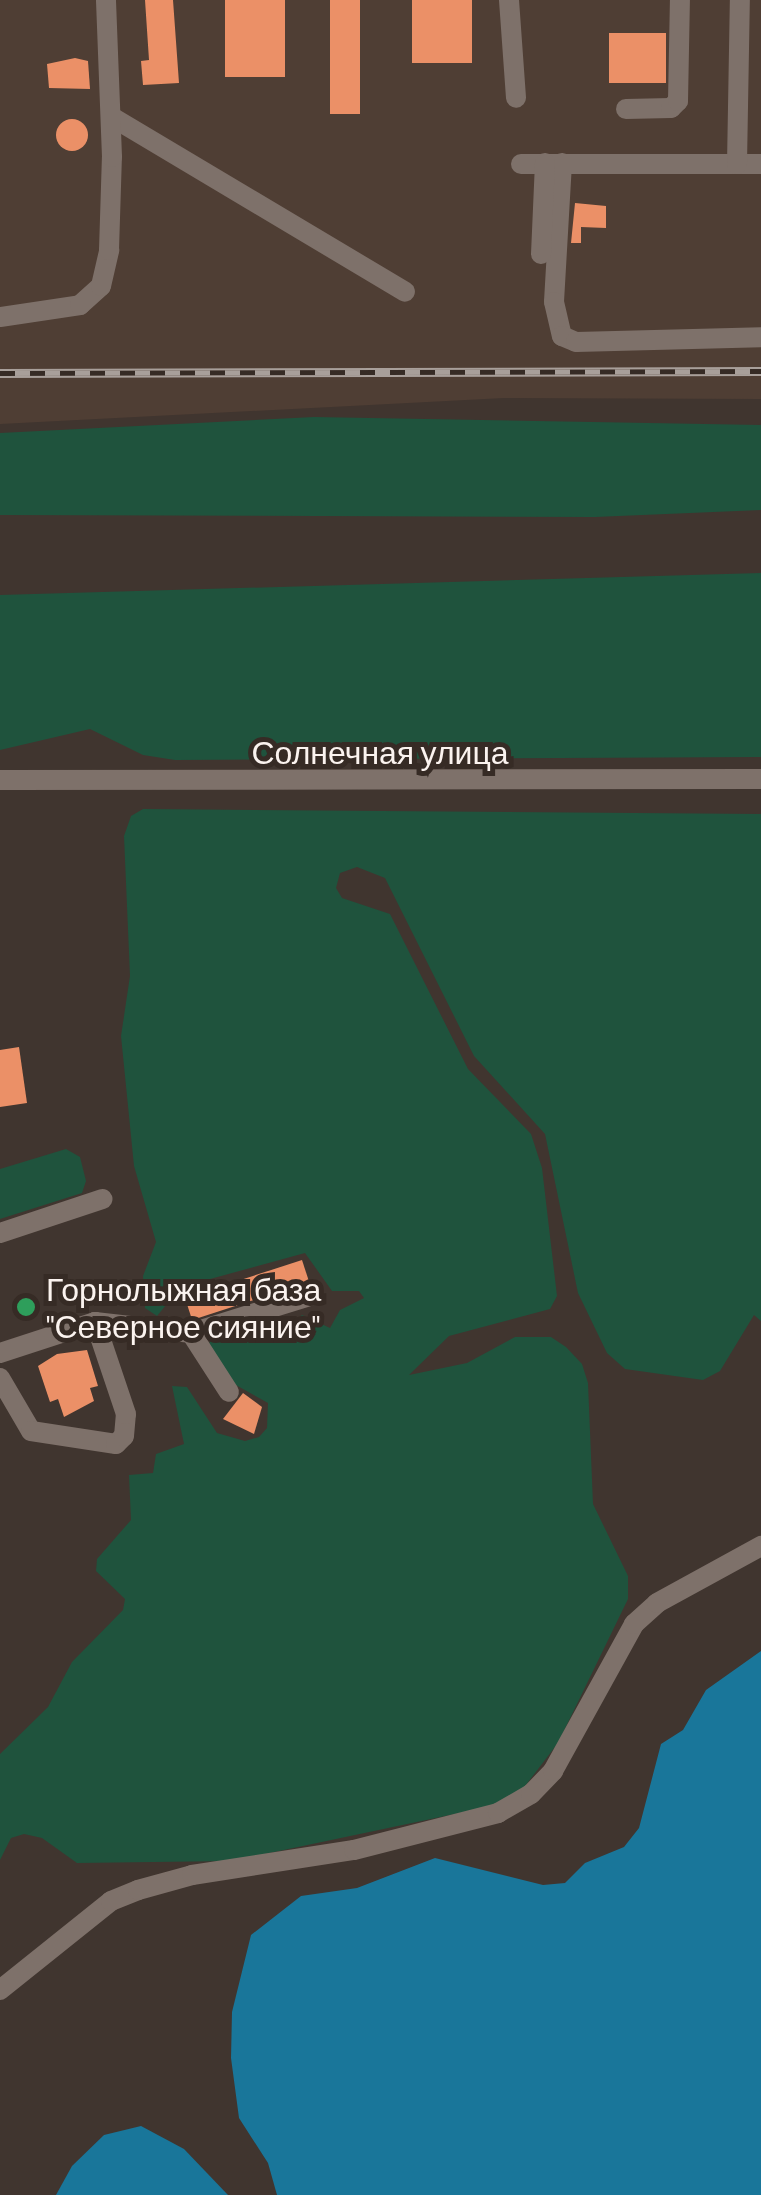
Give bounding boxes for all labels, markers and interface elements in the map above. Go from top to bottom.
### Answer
street label: Солнечная улица [251,732,509,770]
place label: Горнолыжная база "Северное сияние" [46,1270,321,1345]
marker: Горнолыжная база "Северное сияние" [15,1296,37,1318]

